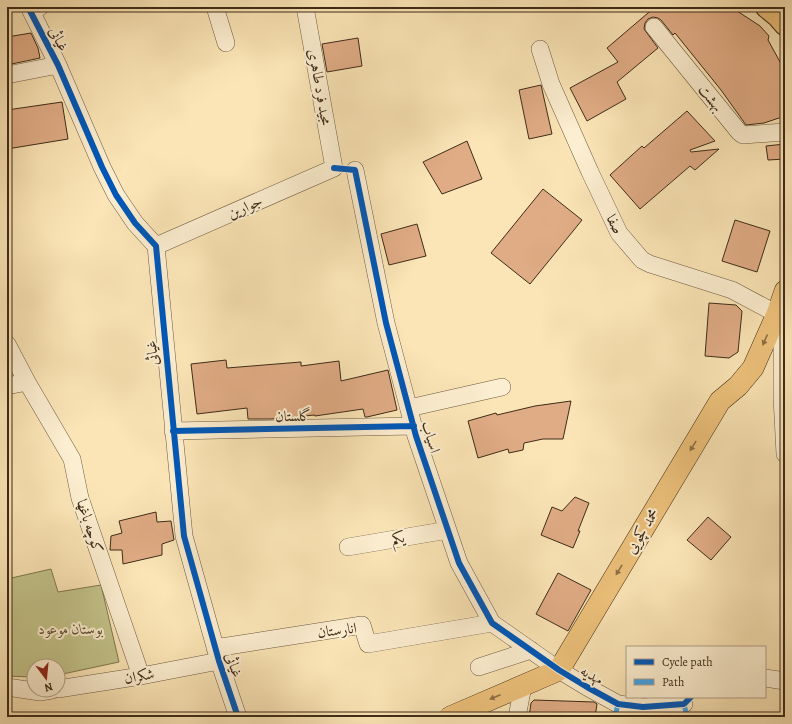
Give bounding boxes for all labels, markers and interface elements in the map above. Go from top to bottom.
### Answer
street label: غیاثی [44,23,74,55]
street label: مجید فرد طاهری [303,47,337,127]
street label: بهشت [694,80,728,116]
street label: جوارین [224,191,266,223]
street label: صفا [602,211,628,237]
one-way arrow [762,334,768,346]
street label: غیاثی [141,339,163,367]
street label: گلستان [275,406,311,426]
street label: اسیاب [417,418,445,456]
one-way arrow [689,440,696,452]
street label: کوچه باغها [71,497,108,556]
street label: محمد کچویی [621,504,663,557]
street label: یکم [390,527,408,553]
one-way arrow [615,565,623,575]
street label: انارستان [316,618,358,642]
park label: بوستان موعود [39,619,104,639]
legend [626,646,766,698]
street label: غیاثی [221,650,247,680]
text: Cycle path [662,654,713,670]
north arrow [26,658,66,698]
street label: مهدیه [577,660,607,690]
street label: شکران [122,664,156,688]
text: Path [662,674,685,690]
text: N [43,679,55,695]
one-way arrow [489,695,501,701]

